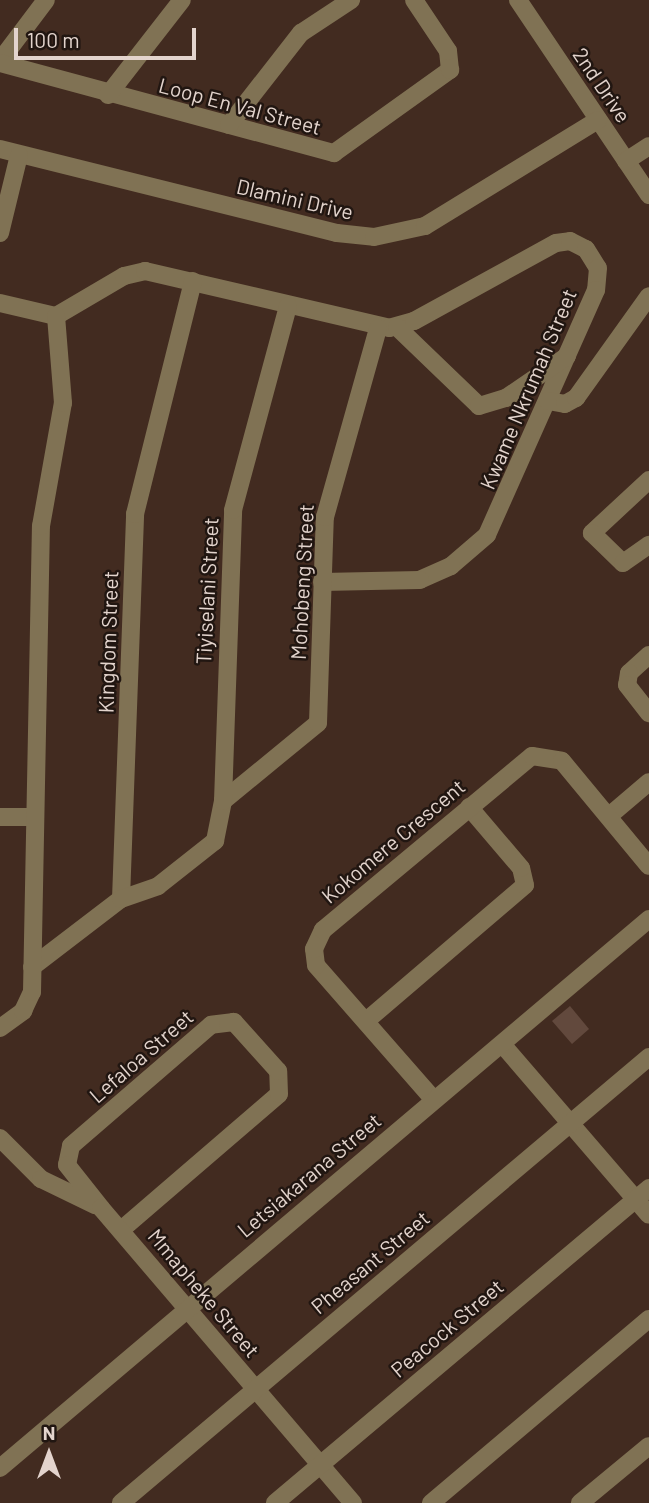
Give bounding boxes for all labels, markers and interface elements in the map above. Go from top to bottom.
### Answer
scale bar [18,14,200,58]
text: 100 m [27,27,80,52]
street label: 2nd Drive [568,43,636,127]
street label: Loop En Val Street [156,72,324,140]
street label: Dlamini Drive [234,173,356,225]
street label: Kwame Nkrumah Street [474,285,582,493]
street label: Mohobeng Street [285,504,319,660]
street label: Tiyiselani Street [191,517,223,665]
street label: Kingdom Street [93,570,123,714]
street label: Kokomere Crescent [316,774,470,908]
street label: Lefaloa Street [84,1004,198,1108]
street label: Letsiakarana Street [232,1108,386,1242]
street label: Pheasant Street [306,1205,434,1319]
street label: Mmapheke Street [143,1224,265,1362]
street label: Peacock Street [386,1274,508,1382]
north arrow [14,1419,84,1489]
text: N [43,1421,55,1444]

